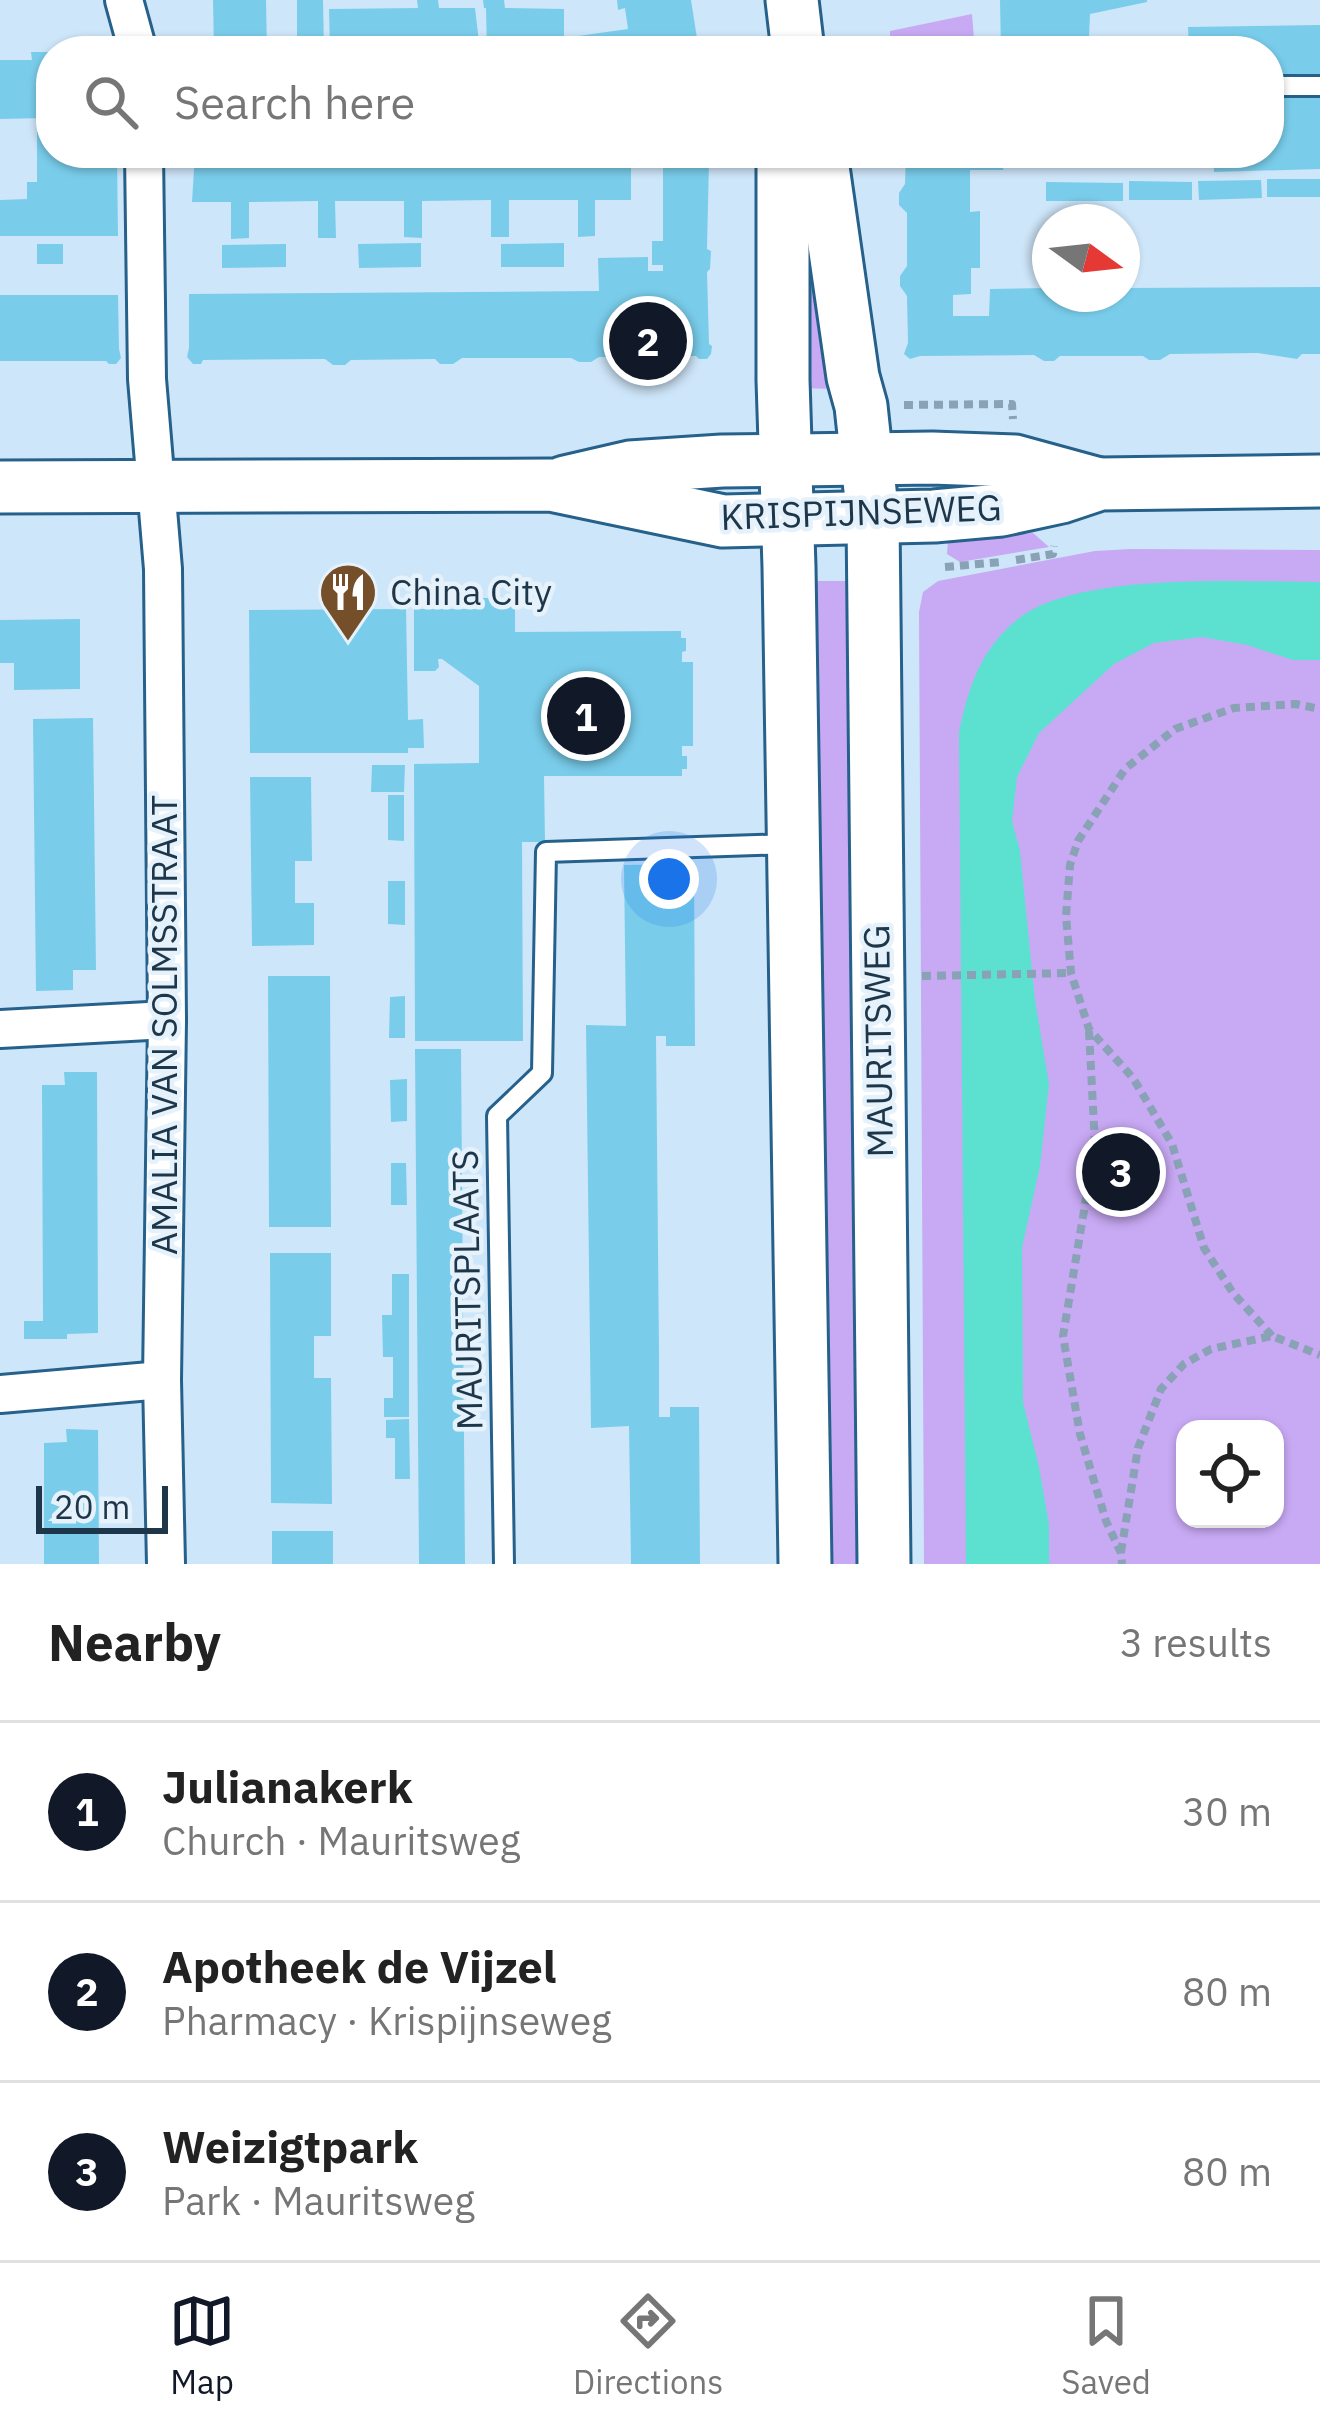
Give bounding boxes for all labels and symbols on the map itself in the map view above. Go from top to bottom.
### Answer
north arrow [1032,204,1140,312]
pin: 2 [609,296,687,386]
street label: KRISPIJNSEWEG [720,483,1002,540]
restaurant icon: China City [317,561,379,643]
place label: China City [390,568,552,615]
pin: 1 [547,671,625,761]
street label: AMALIA VAN SOLMSSTRAAT [140,795,187,1255]
your location [639,849,699,909]
street label: MAURITSWEG [852,924,903,1158]
pin: 3 [1082,1127,1160,1217]
street label: MAURITSPLAATS [441,1149,492,1431]
scale bar [36,1480,168,1533]

